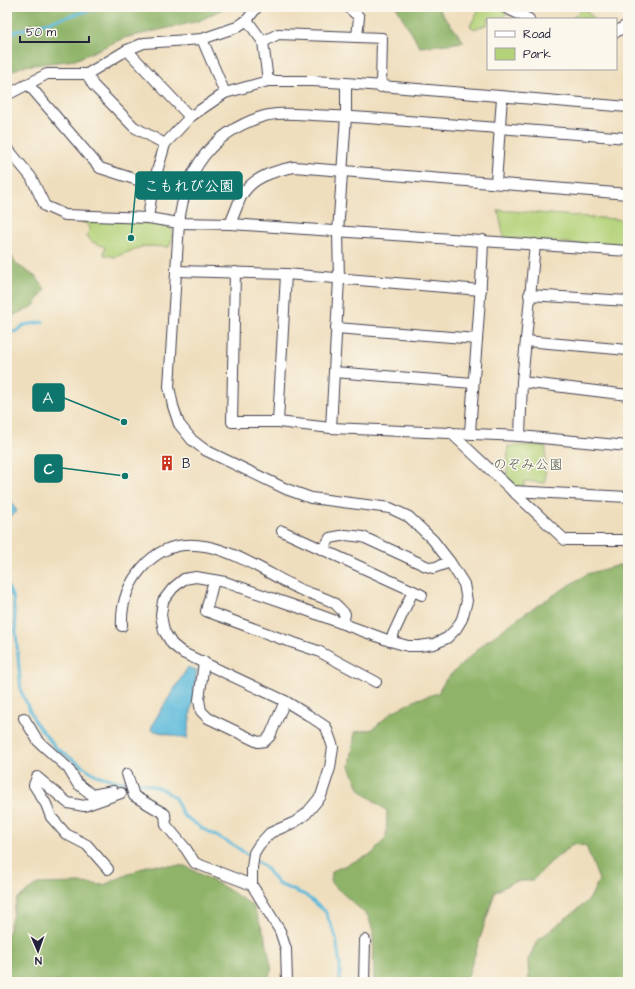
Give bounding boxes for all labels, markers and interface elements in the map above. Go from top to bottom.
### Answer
scale bar [20,18,89,44]
legend [487,18,617,70]
text: 50 m [26,24,57,41]
text: Road [523,26,551,43]
text: Park [523,46,551,63]
callout: こもれび公園 [136,172,242,199]
text: こもれび公園 [144,176,234,197]
callout: Ａ [33,384,64,411]
text: Ａ [40,388,56,409]
building icon: Ｂ [158,454,176,472]
place label: Ｂ [179,454,193,474]
callout: C [35,455,62,482]
park label: のぞみ公園 [493,455,563,475]
text: C [44,459,55,480]
north arrow [18,931,58,971]
text: N [35,953,42,968]

